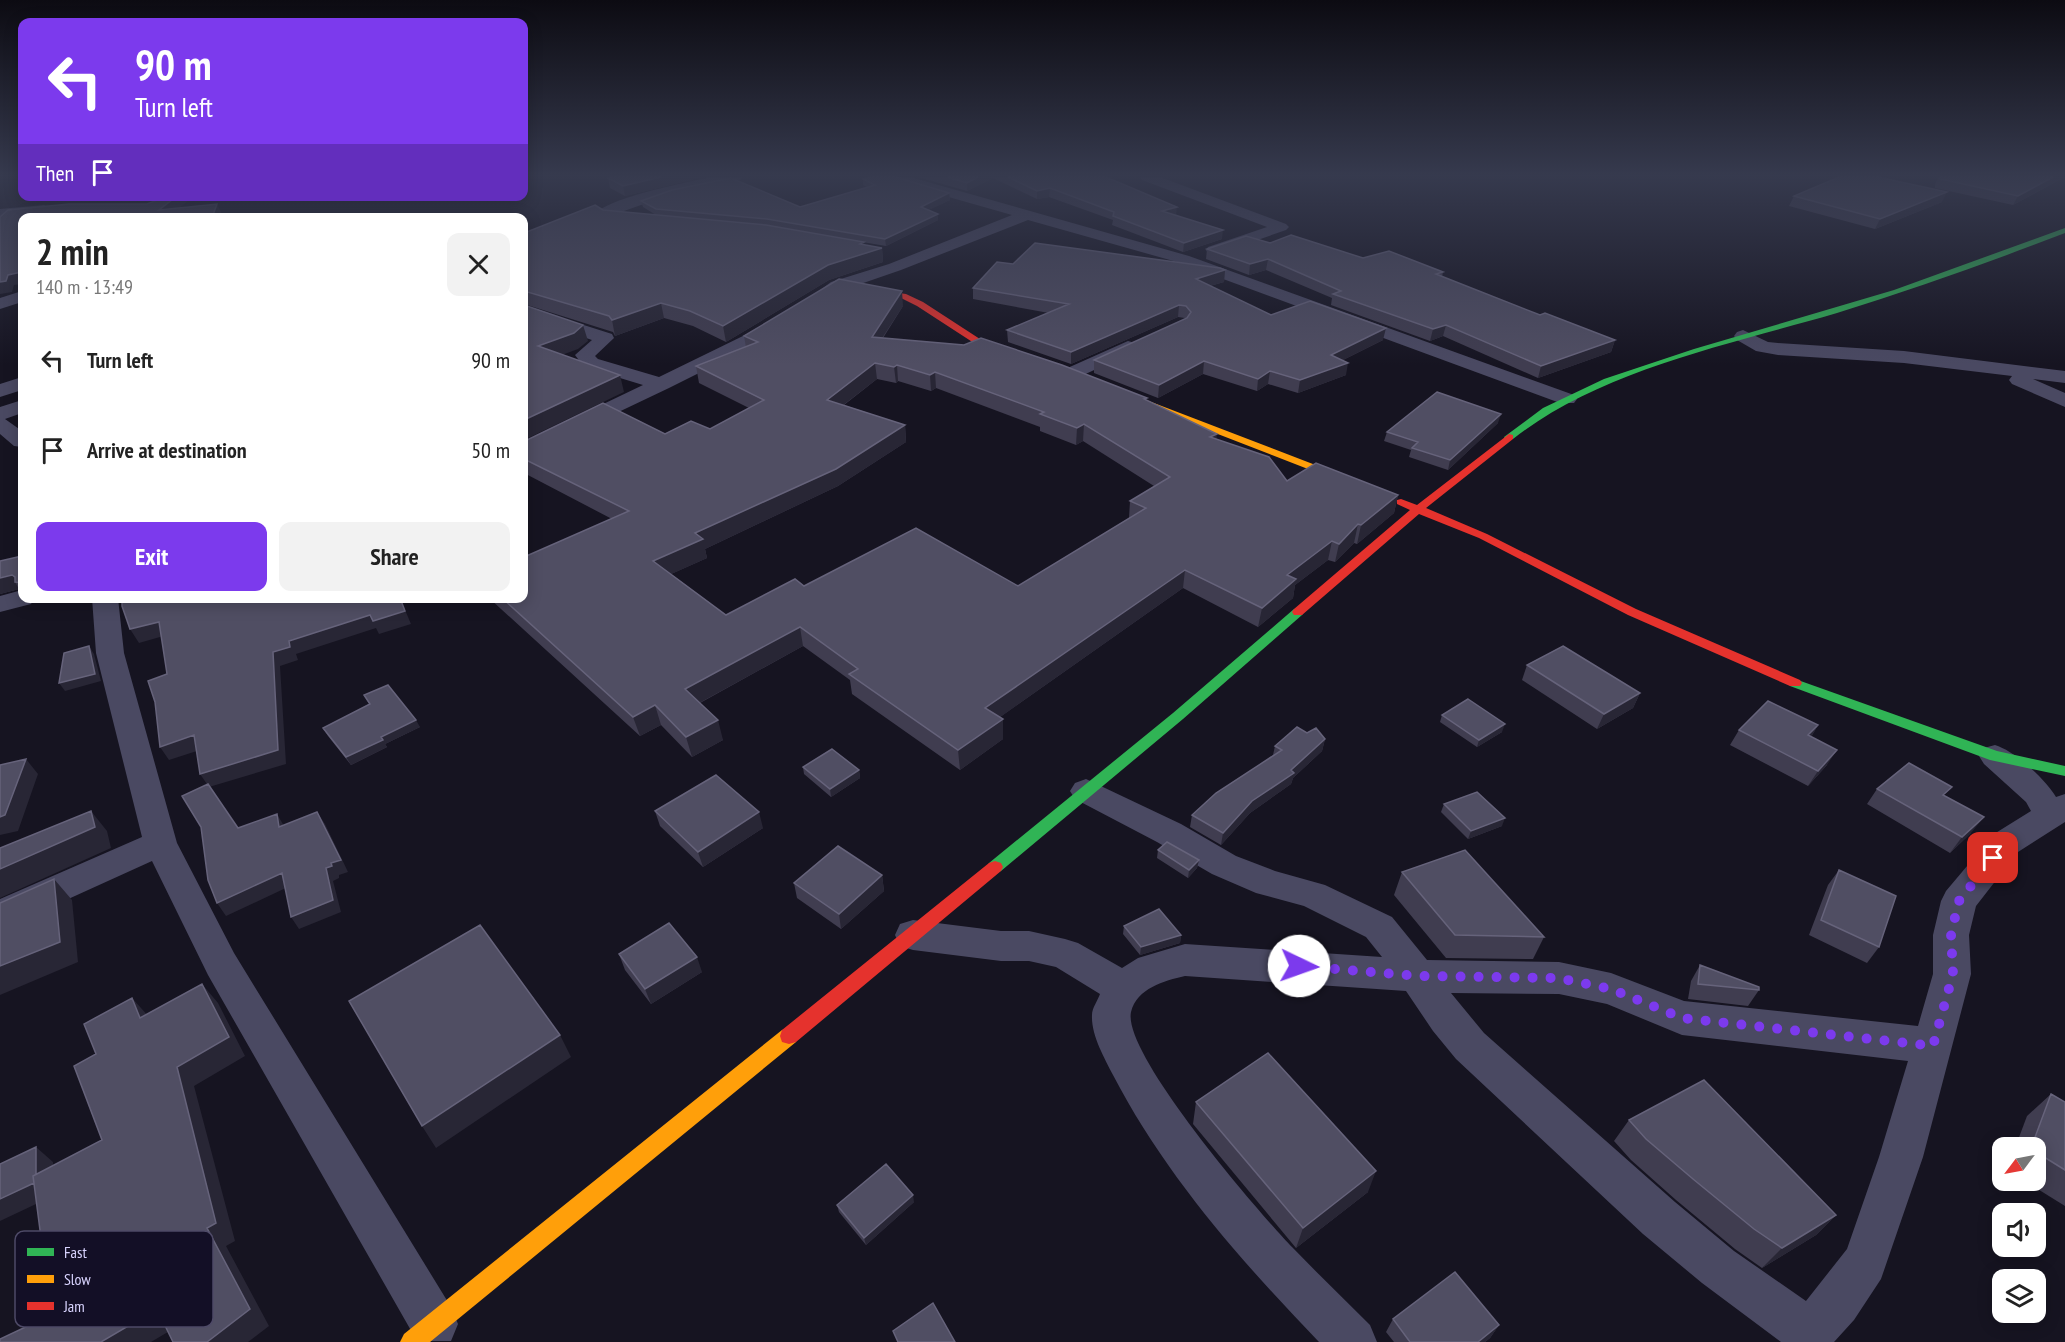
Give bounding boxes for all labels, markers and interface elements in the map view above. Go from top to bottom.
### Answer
text: 90 m [135,37,212,92]
icon: left [36,42,114,120]
text: Turn left [135,90,213,124]
icon: arrive [86,156,119,189]
text: Then [36,159,74,187]
text: 2 min [36,228,109,275]
button: close [447,233,510,296]
text: 140 m · 13:49 [36,274,133,300]
icon: left [36,344,69,377]
text: Turn left [87,346,153,374]
text: 90 m [471,346,510,374]
icon: arrive [36,434,69,467]
text: Arrive at destination [87,436,247,464]
text: 50 m [471,436,510,464]
button: Exit [36,522,267,591]
button: Share [279,522,510,591]
pin [1967,832,2018,883]
icon: arrive [1976,841,2009,874]
position arrow [1267,934,1331,998]
north arrow [1992,1137,2046,1191]
map controls [1992,1137,2046,1323]
button: sound [1992,1203,2046,1257]
legend [15,1231,213,1327]
text: Fast [64,1242,87,1262]
text: Slow [64,1269,91,1289]
button: layers [1992,1269,2046,1323]
text: Jam [63,1296,85,1316]

